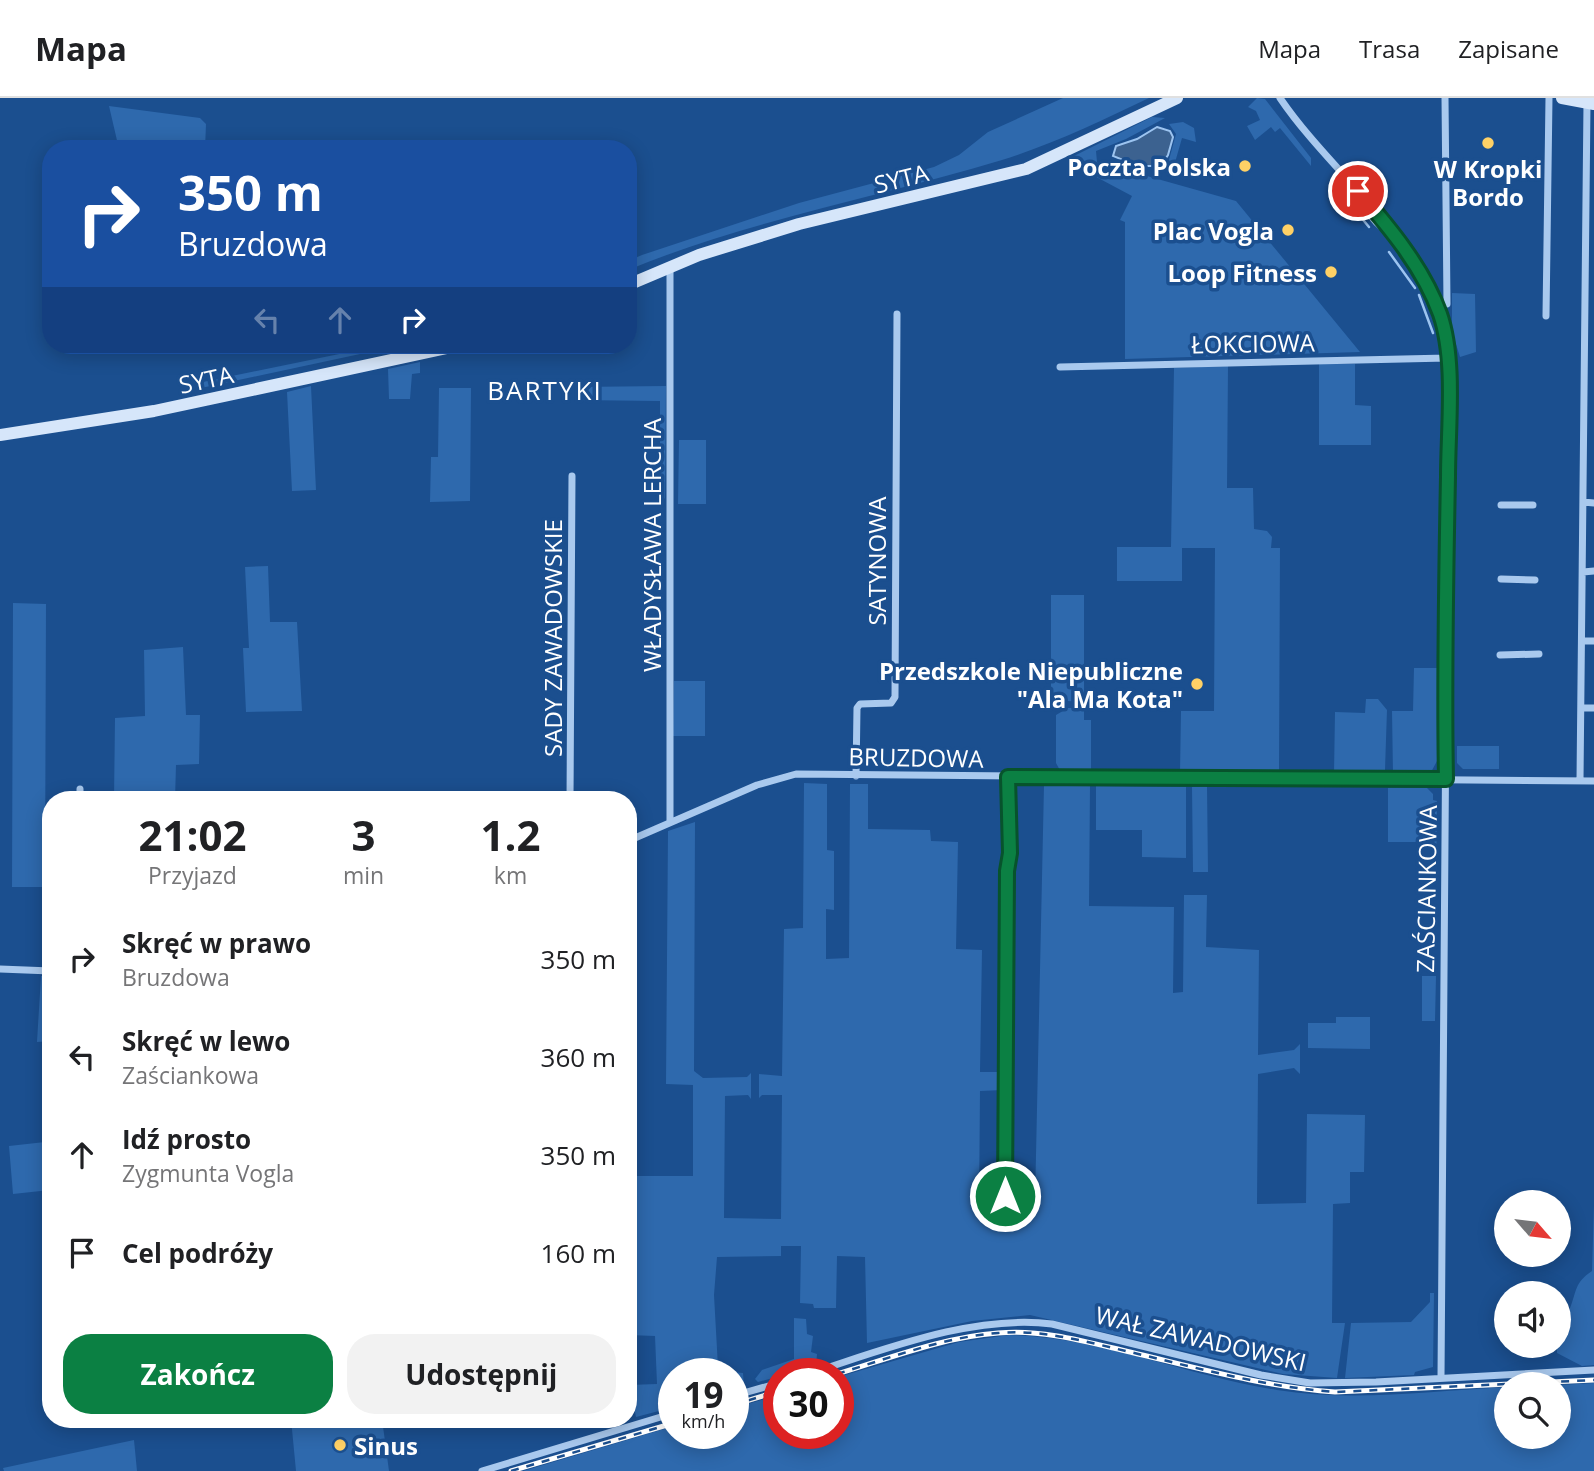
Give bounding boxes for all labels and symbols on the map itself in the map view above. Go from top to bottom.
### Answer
marker: W Kropki Bordo [1480,135,1496,151]
place label: Poczta Polska [1067,150,1231,183]
place label: W Kropki Bordo [1434,152,1542,213]
street label: SYTA [870,155,932,201]
marker: Poczta Polska [1237,158,1253,174]
pin [1328,161,1388,221]
place label: Plac Vogla [1153,214,1274,247]
marker: Plac Vogla [1280,222,1296,238]
place label: Loop Fitness [1168,256,1317,289]
marker: Loop Fitness [1323,264,1339,280]
street label: ŁOKCIOWA [1191,325,1316,361]
street label: SYTA [176,357,237,401]
district label: BARTYKI [487,372,603,408]
street label: WŁADYSŁAWA LERCHA [635,417,668,672]
street label: SATYNOWA [860,496,893,626]
street label: SADY ZAWADOWSKIE [536,519,569,757]
place label: Przedszkole Niepubliczne "Ala Ma Kota" [879,654,1183,715]
marker: Przedszkole Niepubliczne "Ala Ma Kota" [1189,676,1205,692]
street label: BRUZDOWA [848,739,985,775]
street label: ZAŚCIANKOWA [1408,804,1444,973]
position arrow [968,1159,1042,1233]
north arrow [1494,1190,1572,1267]
street label: WAŁ ZAWADOWSKI [1092,1298,1310,1378]
speed limit sign: 30 [763,1358,854,1449]
place label: Sinus [354,1429,418,1462]
marker: Sinus [332,1437,348,1453]

